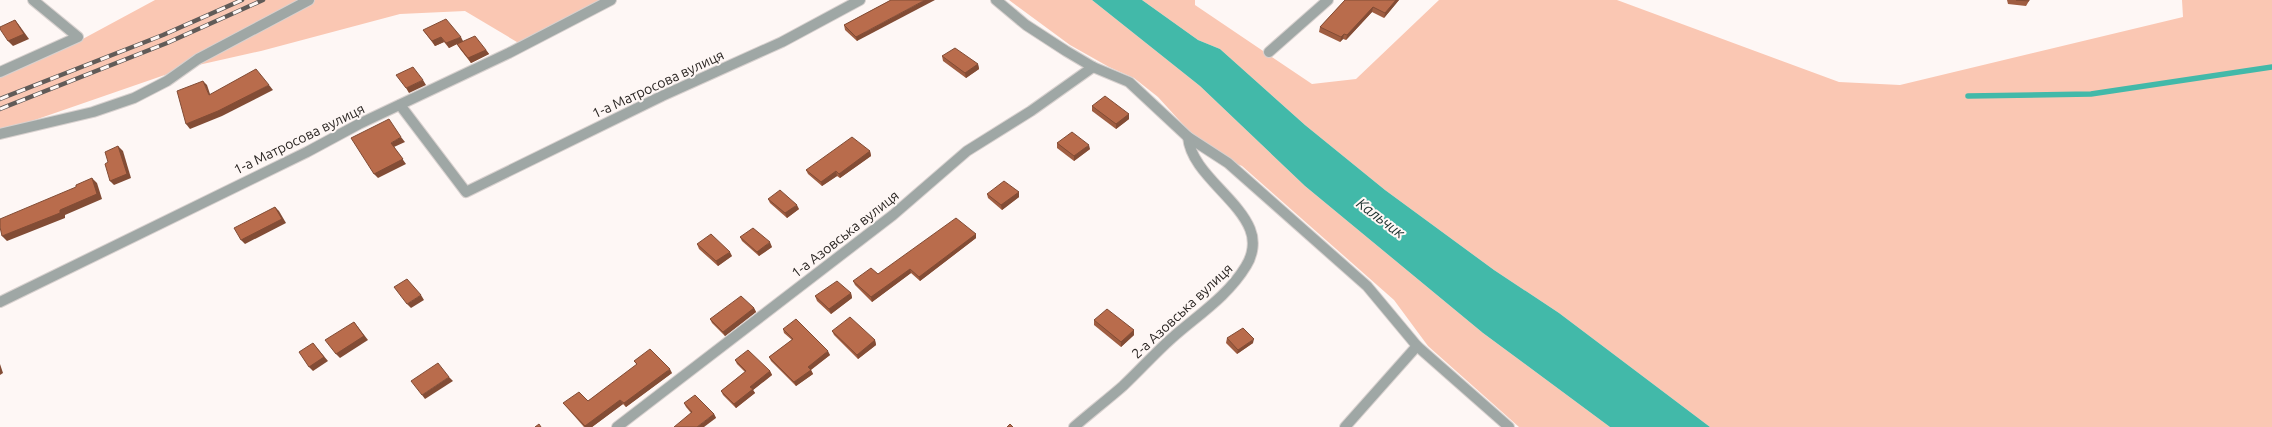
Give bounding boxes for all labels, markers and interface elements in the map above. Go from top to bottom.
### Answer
street label: 1-а Матросова вулиця [590,46,726,122]
street label: 1-а Матросова вулиця [231,100,367,178]
street label: 1-а Азовська вулиця [788,187,902,281]
water label: Кальчик [1354,194,1409,242]
street label: 2-а Азовська вулиця [1128,260,1236,362]

